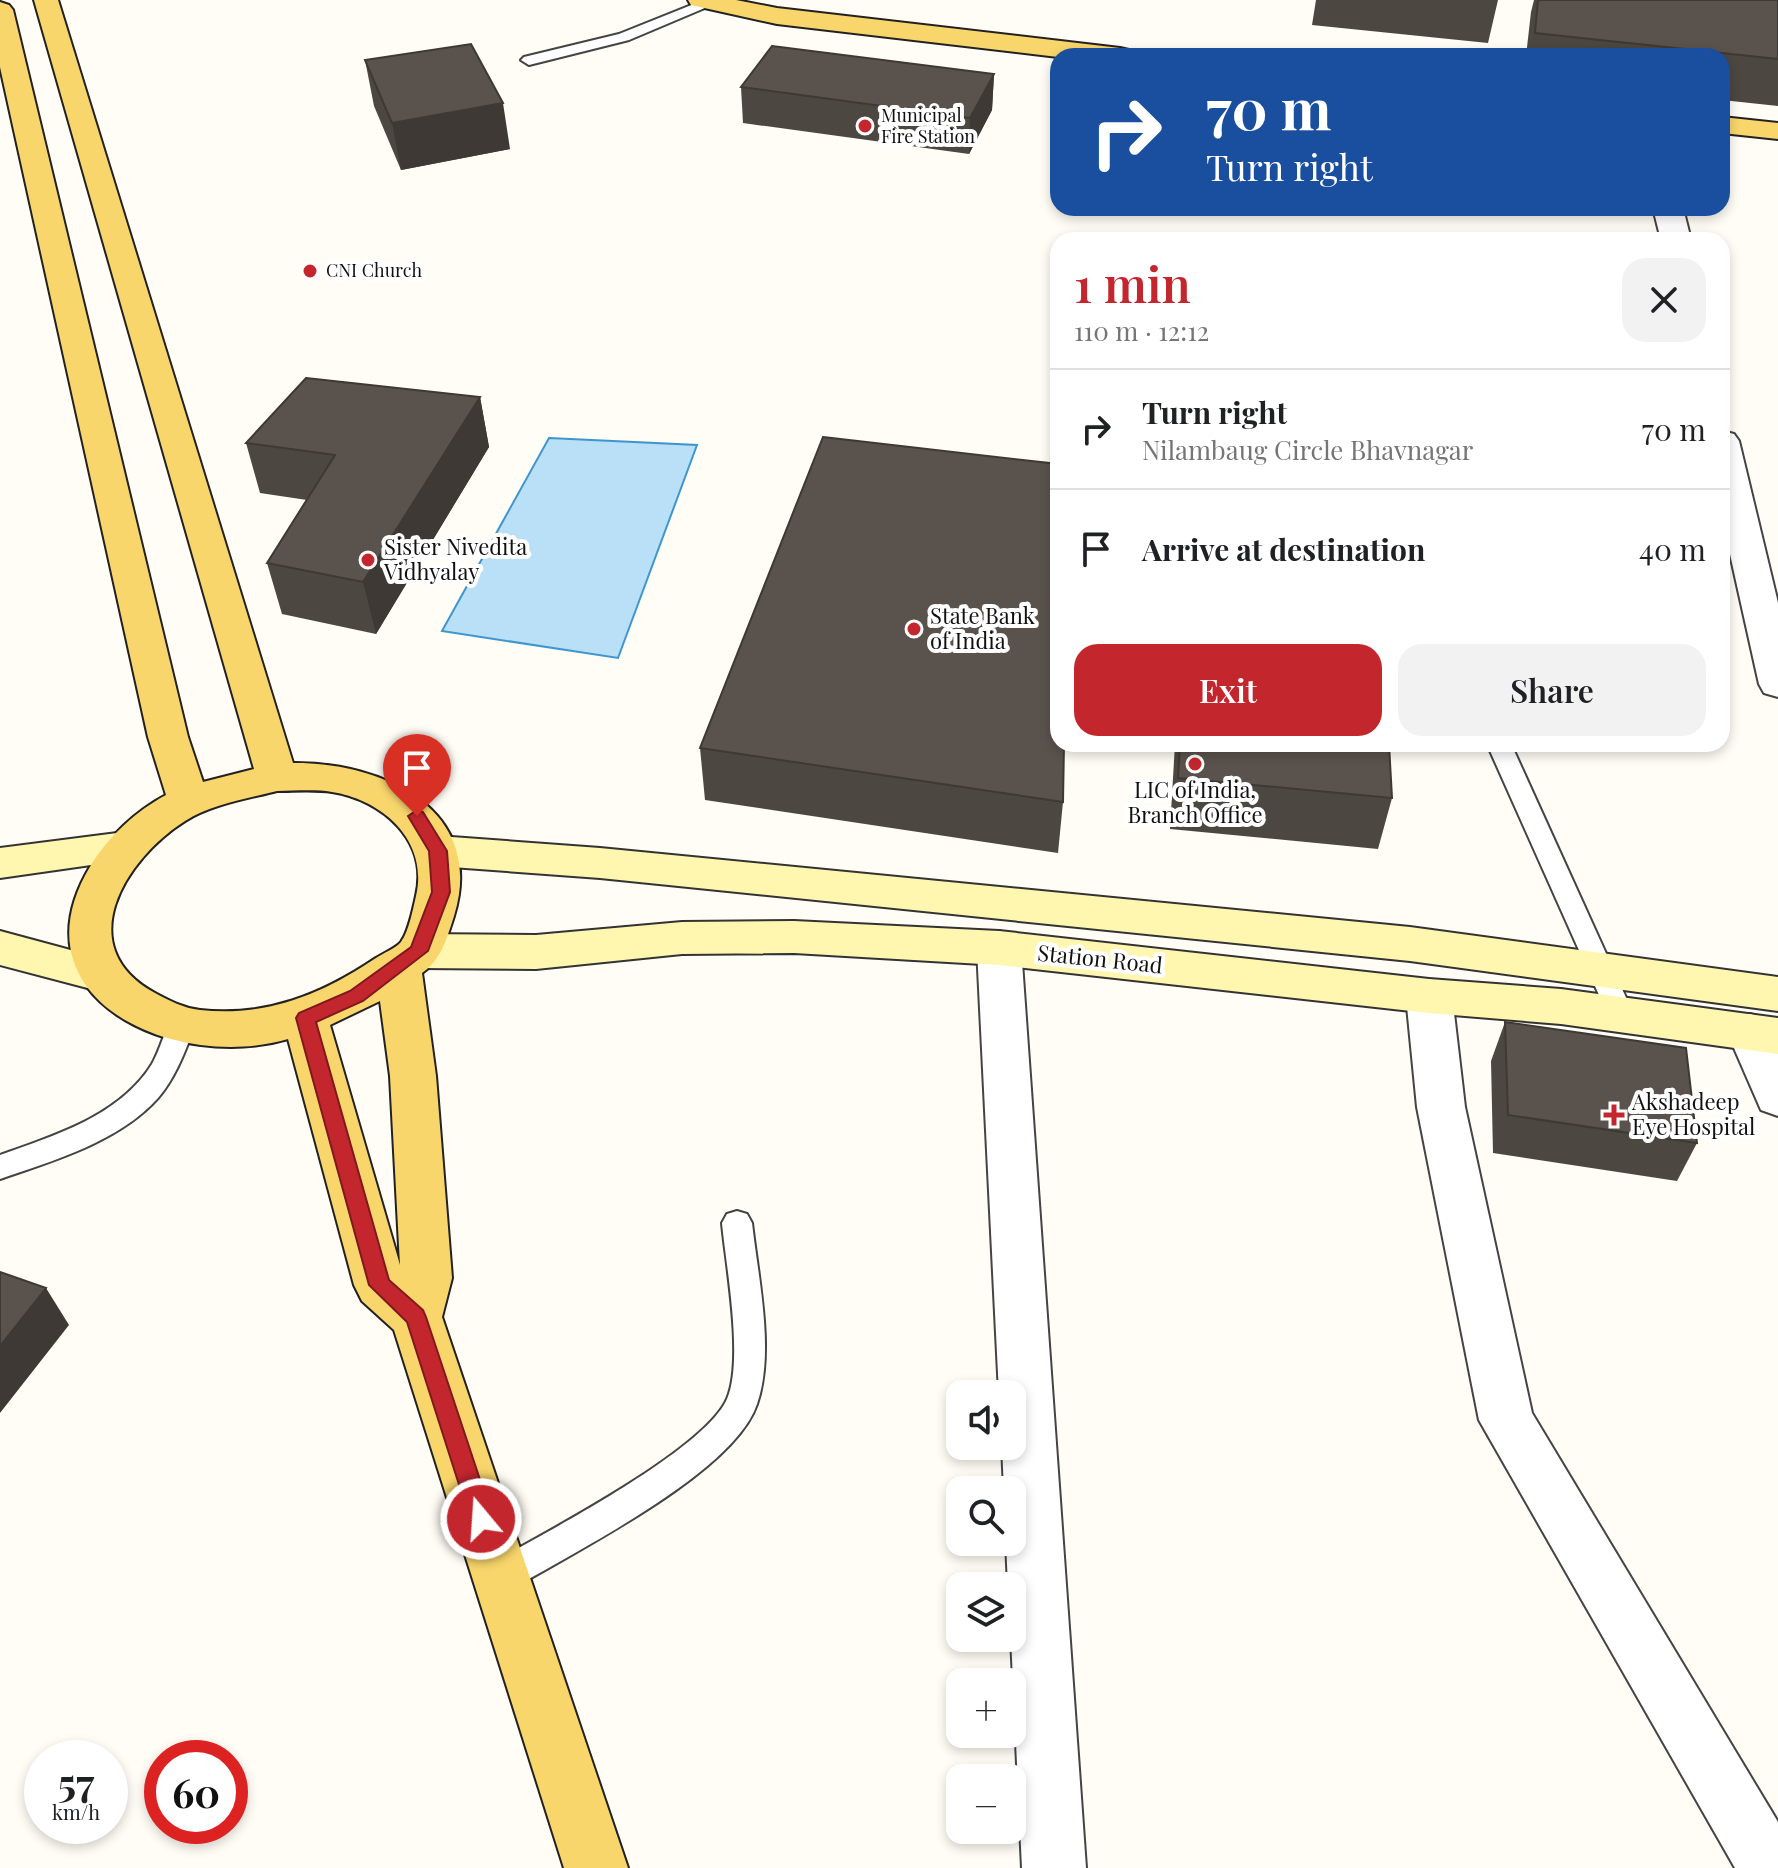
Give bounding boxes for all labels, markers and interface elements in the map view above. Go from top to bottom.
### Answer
text: 70 m [1206,70,1331,145]
icon: right [1074,80,1178,184]
place label: Municipal Fire Station [881,103,975,148]
marker: Municipal Fire Station [856,117,874,135]
text: Turn right [1206,142,1373,190]
text: 1 min [1074,251,1191,315]
place label: CNI Church [326,258,422,282]
button: close [1622,258,1706,342]
marker: CNI Church [301,262,319,280]
text: 110 m · 12:12 [1074,313,1209,348]
text: Turn right [1142,392,1287,432]
icon: right [1074,407,1118,451]
text: 70 m [1642,409,1706,449]
text: Nilambaug Circle Bhavnagar [1142,432,1473,467]
icon: arrive [1074,527,1118,571]
text: Arrive at destination [1142,529,1425,569]
text: 40 m [1639,529,1706,569]
place label: Sister Nivedita Vidhyalay [383,531,527,586]
marker: Sister Nivedita Vidhyalay [359,551,377,569]
place label: State Bank of India [930,600,1035,655]
marker: State Bank of India [905,620,923,638]
button: Exit [1074,644,1382,736]
button: Share [1398,644,1706,736]
pin [383,734,451,816]
icon: arrive [395,746,439,790]
marker: LIC of India, Branch Office [1186,755,1204,773]
place label: LIC of India, Branch Office [1127,774,1263,829]
street label: Station Road [1036,937,1164,980]
place label: Akshadeep Eye Hospital [1631,1086,1755,1141]
marker: Akshadeep Eye Hospital [1603,1104,1625,1126]
map controls [946,1380,1026,1844]
button: sound [946,1380,1026,1460]
button: search [946,1476,1026,1556]
position arrow [439,1477,523,1561]
button: layers [946,1572,1026,1652]
button: + [946,1668,1026,1748]
speed limit sign: 60 [144,1740,248,1844]
text: 57 [58,1755,94,1808]
button: − [946,1764,1026,1844]
text: km/h [52,1798,100,1825]

